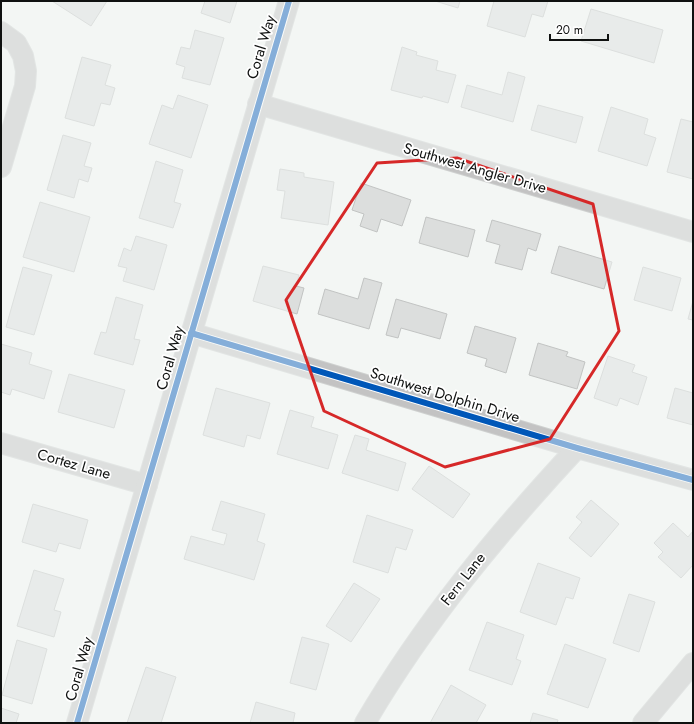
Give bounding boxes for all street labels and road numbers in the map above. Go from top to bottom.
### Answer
street label: Coral Way [241,12,281,82]
street label: Southwest Angler Drive [401,137,549,199]
street label: Coral Way [150,323,190,393]
street label: Southwest Dolphin Drive [367,362,523,428]
street label: Cortez Lane [35,443,114,485]
street label: Fern Lane [435,548,491,610]
street label: Coral Way [59,634,99,704]

